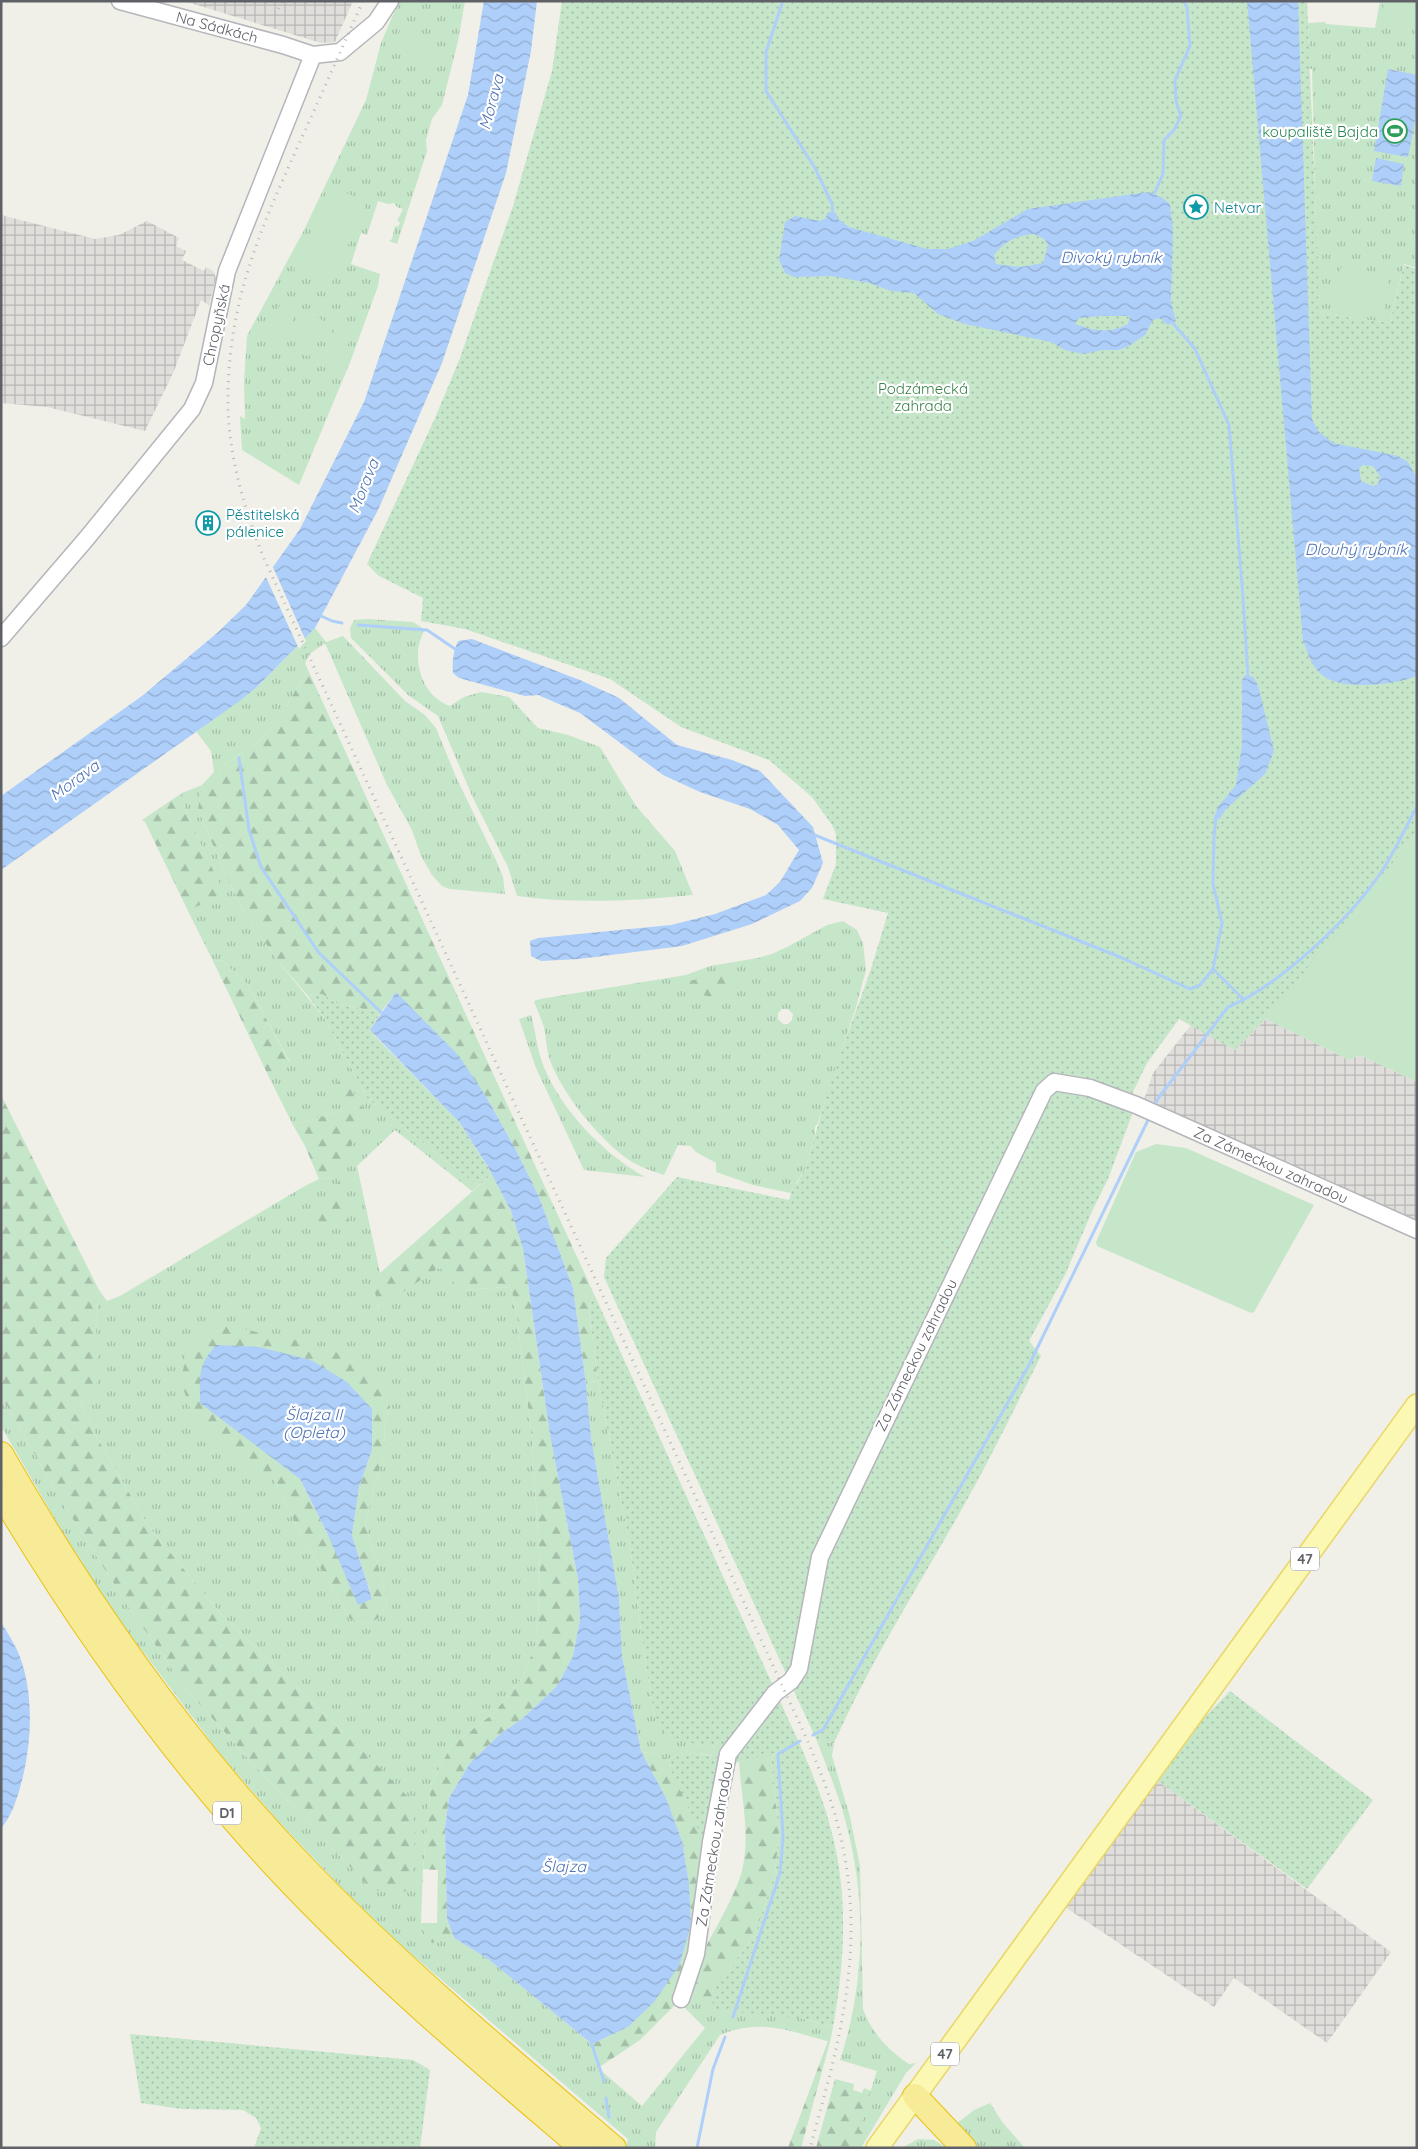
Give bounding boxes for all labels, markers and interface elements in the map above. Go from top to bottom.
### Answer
street label: Na Sádkách [174,7,260,47]
water label: Morava [474,71,508,132]
sports icon: koupaliště Bajda [1382,118,1408,144]
place label: koupaliště Bajda [1262,122,1378,141]
place icon: Netvar [1183,194,1209,220]
place label: Netvar [1214,198,1261,217]
water label: Divoký rybník [1060,247,1163,267]
street label: Chropyňská [198,282,234,368]
park label: Podzámecká zahrada [878,379,968,415]
water label: Morava [343,455,383,516]
place label: Pěstitelská pálenice [226,505,300,541]
building icon: Pěstitelská pálenice [195,510,221,536]
water label: Dlouhý rybník [1305,539,1409,559]
water label: Morava [45,755,104,805]
street label: Za Zámeckou zahradou [1191,1122,1351,1208]
street label: Za Zámeckou zahradou [871,1276,961,1434]
water label: Šlajza II (Opleta) [283,1404,346,1442]
road number: 47 [1291,1548,1319,1570]
street label: Za Zámeckou zahradou [692,1760,736,1928]
road number: D1 [213,1802,241,1825]
water label: Šlajza [542,1856,587,1876]
road number: 47 [931,2042,959,2066]

